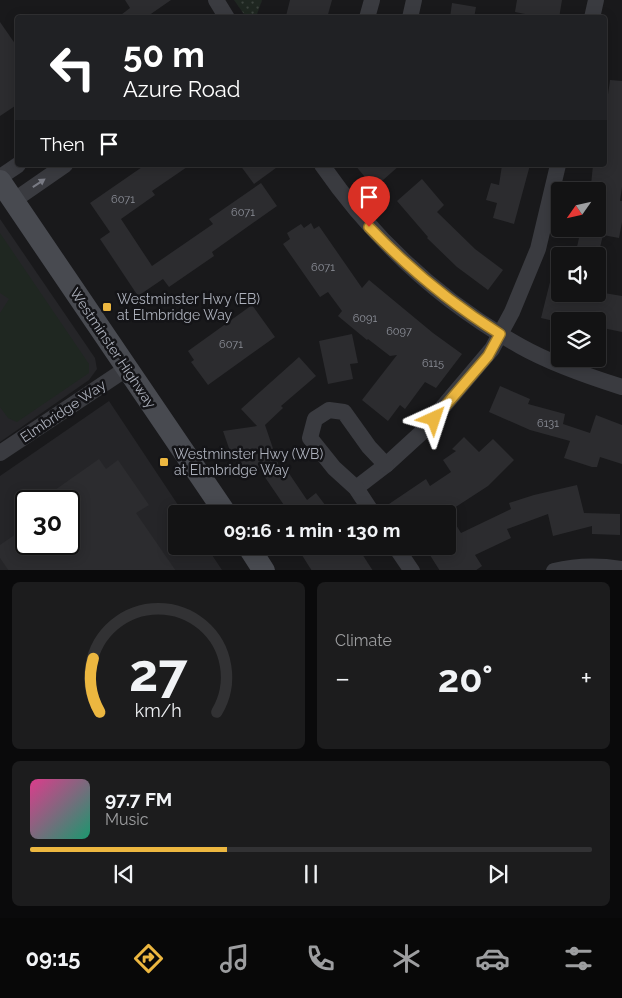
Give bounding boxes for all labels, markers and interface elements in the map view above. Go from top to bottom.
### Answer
text: 50 m [123,34,205,75]
icon: left [40,35,105,100]
text: Azure Road [123,76,240,102]
icon: arrive [95,130,123,158]
text: Then [40,133,85,155]
pin [348,176,390,227]
one-way arrow [32,178,46,188]
north arrow [551,182,606,238]
map controls [551,182,606,367]
icon: arrive [355,183,383,211]
house number: 6071 [111,193,135,206]
house number: 6071 [231,206,255,219]
button: sound [551,247,606,302]
house number: 6071 [311,261,335,274]
street label: Westminster Highway [67,285,159,411]
place label: Westminster Hwy (EB) at Elmbridge Way [117,291,260,323]
marker: Westminster Hwy (EB) at Elmbridge Way [101,301,113,313]
house number: 6091 [353,312,378,325]
button: layers [551,312,606,367]
house number: 6097 [386,325,412,338]
house number: 6071 [219,338,243,351]
house number: 6115 [422,357,444,370]
street label: Elmbridge Way [17,376,109,445]
position arrow [407,392,459,444]
house number: 6131 [537,417,559,430]
place label: Westminster Hwy (WB) at Elmbridge Way [174,446,323,478]
marker: Westminster Hwy (WB) at Elmbridge Way [158,456,170,468]
speed limit sign: 30 [15,490,80,555]
text: 09:16 · 1 min · 130 m [223,519,401,541]
text: Climate [335,631,392,650]
text: 27 [129,642,189,703]
text: 20° [438,656,493,701]
text: − [335,662,350,695]
text: + [580,662,592,695]
text: km/h [135,700,182,721]
text: 97.7 FM [105,788,172,810]
text: Music [105,810,149,829]
icon: previous [110,860,138,888]
icon: pause [297,860,325,888]
icon: next [484,860,512,888]
icon: directions [131,941,166,976]
icon: music [217,941,252,976]
icon: phone [303,941,338,976]
icon: climate [389,941,424,976]
icon: car [475,941,510,976]
icon: filters [561,941,596,976]
text: 09:15 [26,945,80,971]

